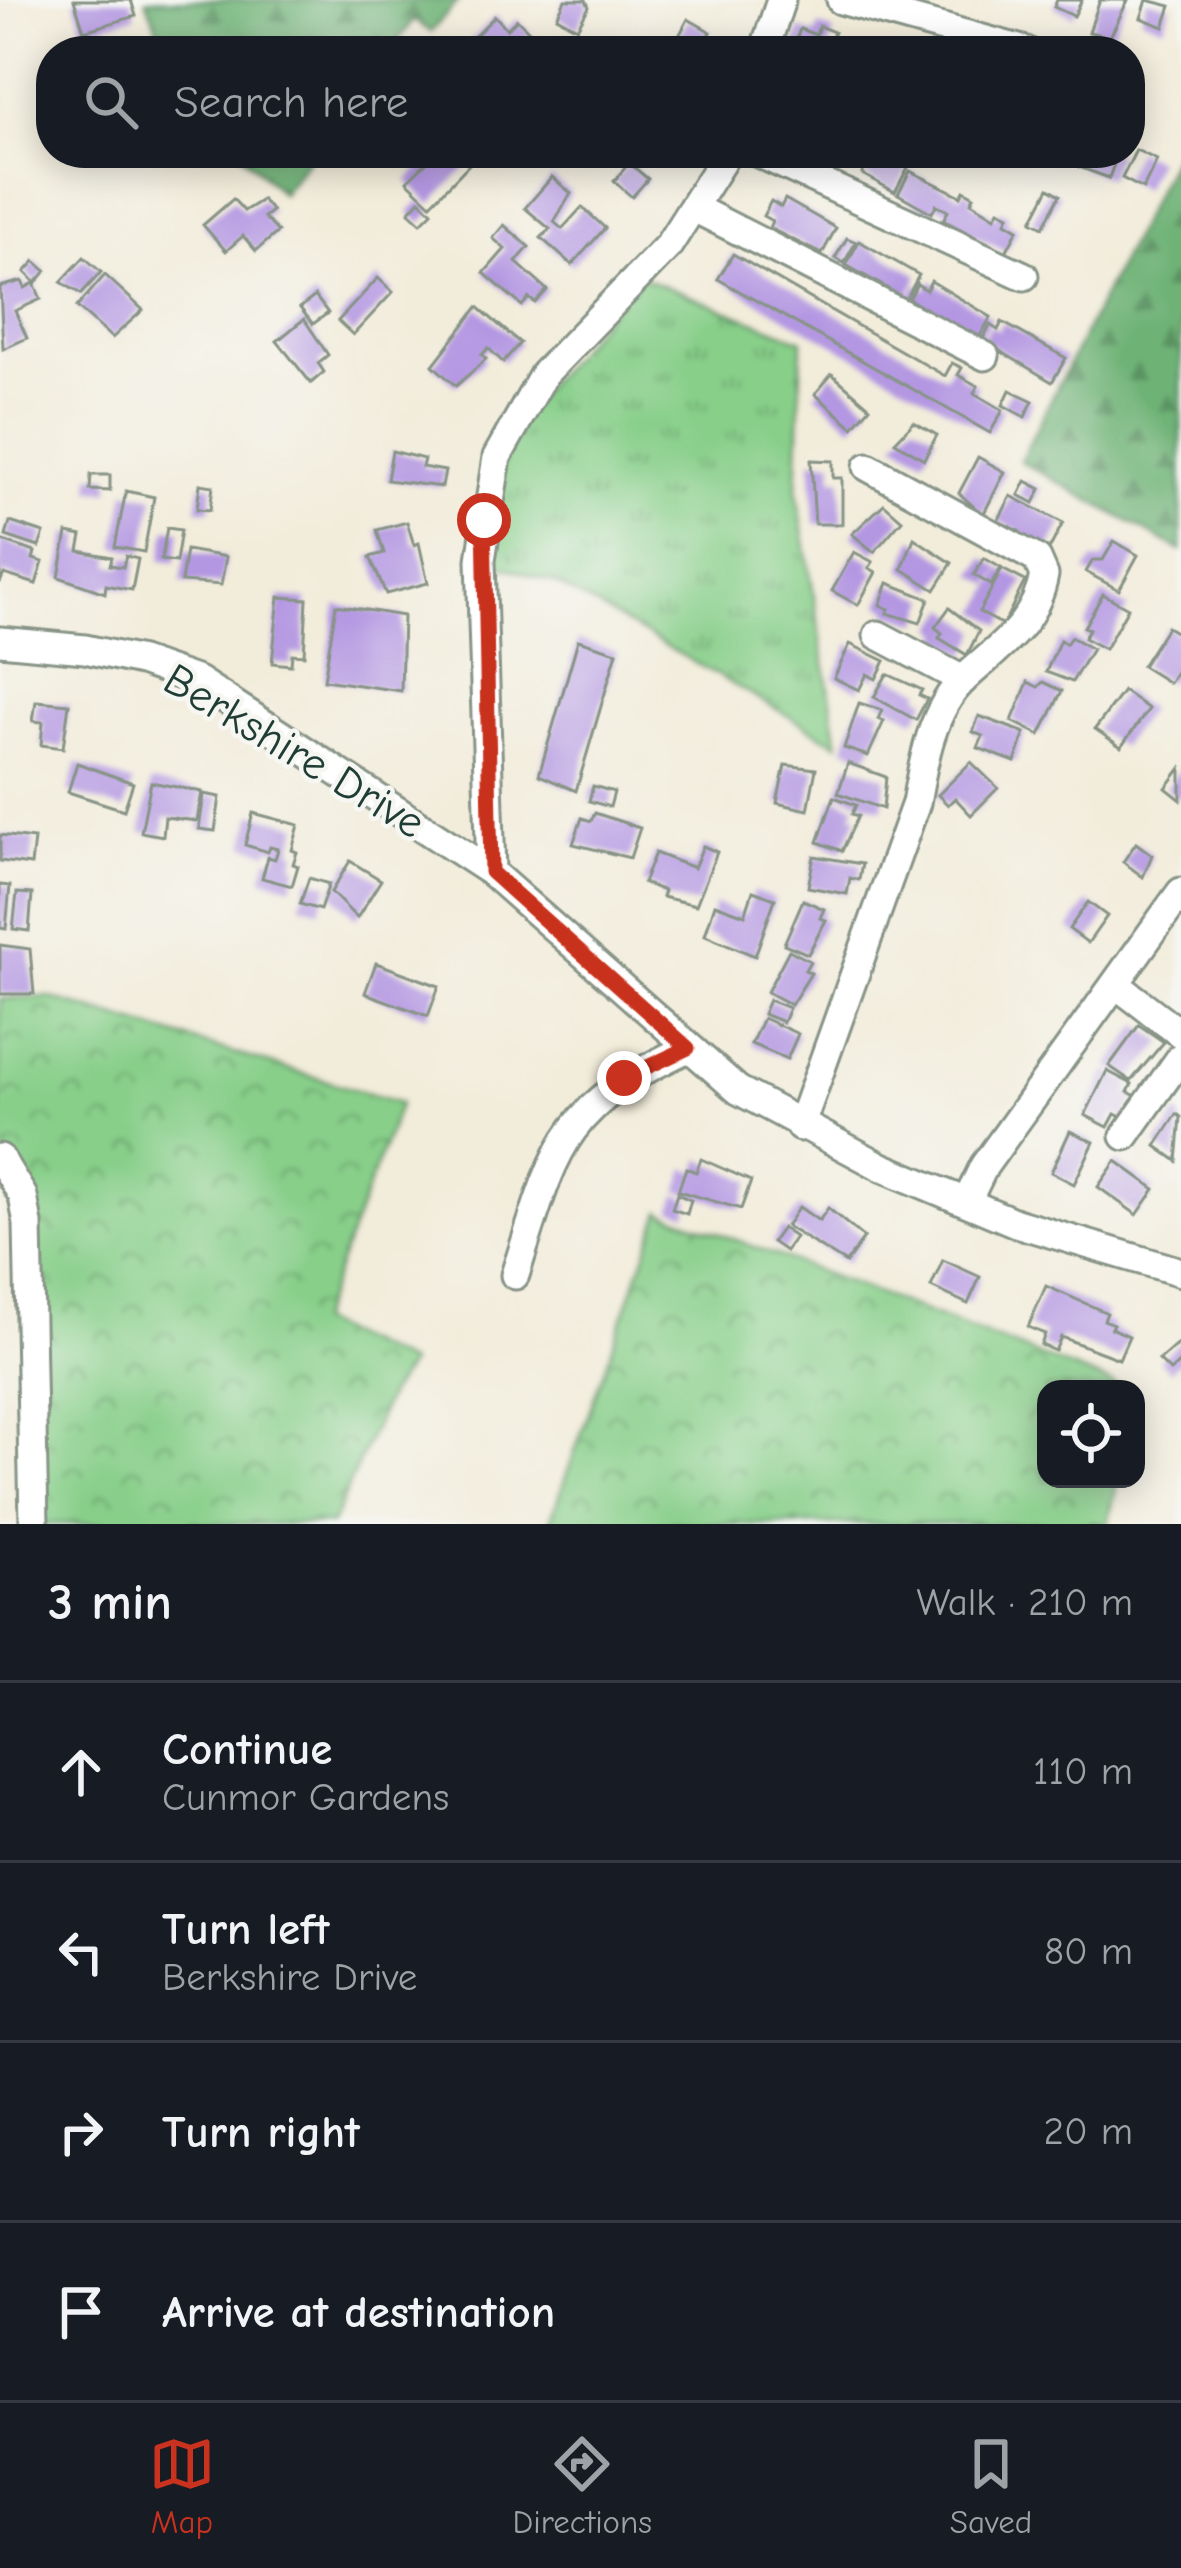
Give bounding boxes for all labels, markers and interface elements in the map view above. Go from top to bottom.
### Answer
search box [36,36,1145,168]
icon: search [78,69,144,135]
text: Search here [174,76,408,128]
route start [457,493,511,547]
street label: Berkshire Drive [155,653,434,849]
route end [597,1051,651,1105]
map controls [1037,1380,1145,1488]
button: locate [1037,1380,1145,1488]
text: 3 min [48,1573,172,1632]
text: Walk · 210 m [917,1580,1133,1625]
text: Continue [162,1723,332,1775]
icon: ahead [48,1739,114,1805]
text: 110 m [1033,1749,1133,1794]
text: Cunmor Gardens [162,1775,449,1820]
text: Turn left [162,1903,329,1955]
icon: left [48,1919,114,1985]
text: 80 m [1044,1929,1133,1974]
text: Berkshire Drive [162,1955,417,2000]
icon: right [48,2099,114,2165]
text: Turn right [162,2106,360,2158]
text: 20 m [1044,2109,1133,2154]
icon: arrive [48,2279,114,2345]
text: Arrive at destination [162,2286,555,2338]
tab: Map [149,2431,215,2541]
tab: Directions [513,2431,652,2541]
tab: Saved [950,2431,1032,2541]

